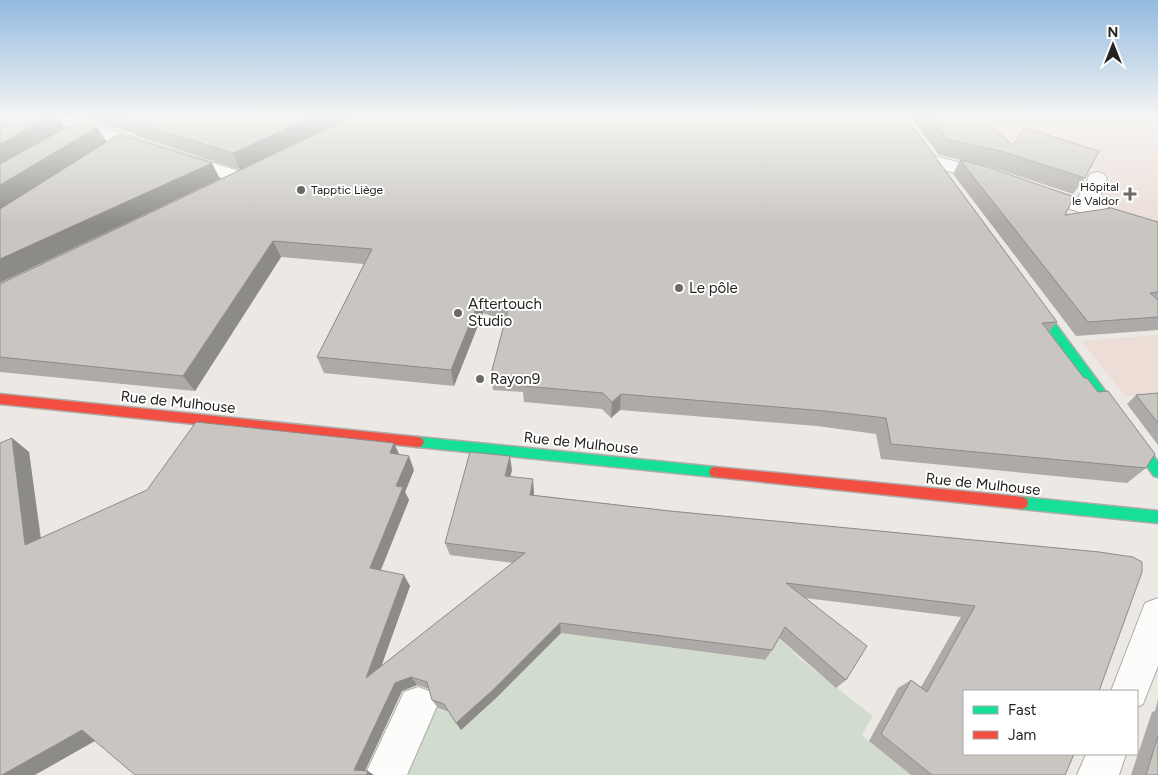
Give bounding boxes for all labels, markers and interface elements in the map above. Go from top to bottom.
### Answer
north arrow [1088,20,1138,70]
text: N [1108,24,1118,41]
place label: Hôpital le Valdor [1072,180,1119,208]
place label: Tapptic Liège [311,183,384,197]
marker: Tapptic Liège [295,184,307,196]
marker: Hôpital le Valdor [1123,187,1137,201]
place label: Le pôle [689,279,738,297]
marker: Le pôle [673,282,685,294]
place label: Aftertouch Studio [468,295,542,330]
marker: Aftertouch Studio [452,307,464,319]
place label: Rayon9 [490,370,540,388]
marker: Rayon9 [474,373,486,385]
street label: Rue de Mulhouse [120,387,236,417]
street label: Rue de Mulhouse [523,428,639,458]
street label: Rue de Mulhouse [925,469,1041,499]
legend [963,690,1138,755]
text: Fast [1008,701,1037,719]
text: Jam [1008,726,1036,744]

